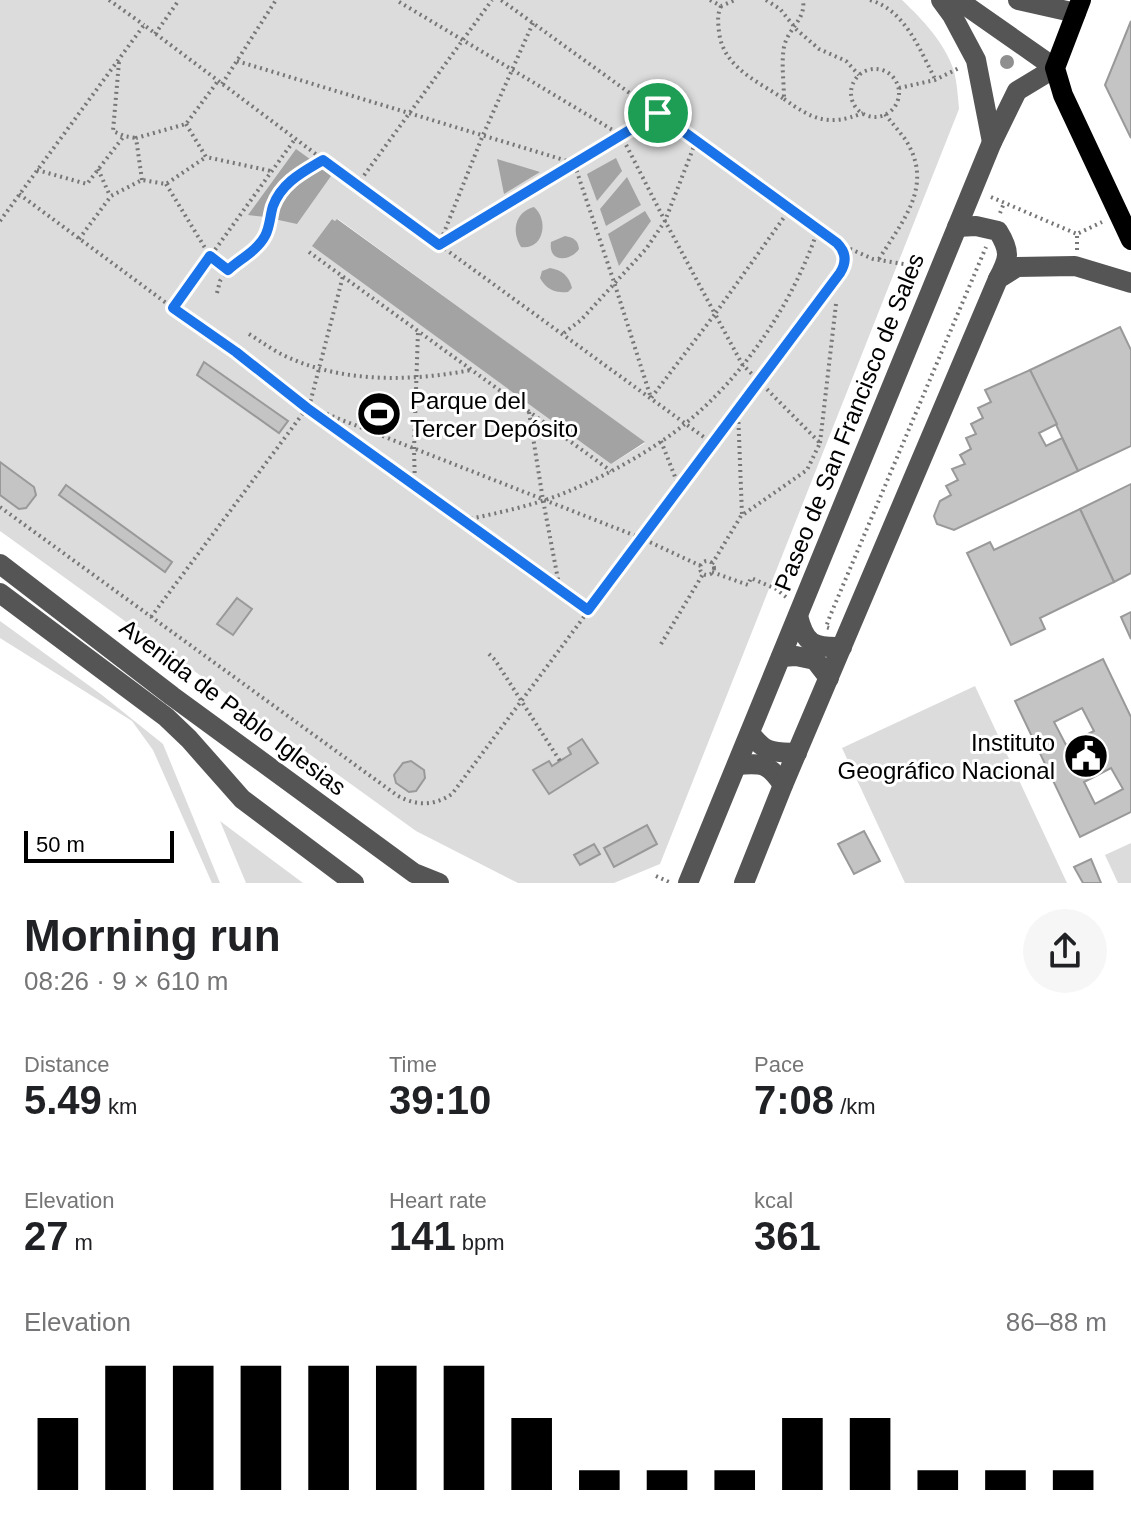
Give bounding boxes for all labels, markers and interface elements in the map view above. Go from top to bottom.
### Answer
pin [624,79,692,147]
icon: arrive [636,91,680,135]
street label: Paseo de San Francisco de Sales [769,249,929,595]
place label: Parque del Tercer Depósito [410,387,578,442]
sports icon: Parque del Tercer Depósito [355,390,403,438]
street label: Avenida de Pablo Iglesias [115,613,351,801]
place label: Instituto Geográfico Nacional [838,729,1055,784]
public building icon: Instituto Geográfico Nacional [1062,732,1110,780]
scale bar [24,827,174,863]
text: 50 m [36,832,85,857]
button: share [1023,909,1107,993]
text: Morning run [24,911,281,960]
text: 08:26 · 9 × 610 m [24,966,229,996]
text: Distance [24,1052,110,1077]
text: Time [389,1052,437,1077]
text: Pace [754,1052,804,1077]
text: 5.49 [24,1078,102,1122]
text: 39:10 [389,1078,491,1122]
text: 7:08 [754,1078,834,1122]
text: km [102,1094,137,1119]
text: /km [834,1094,876,1119]
text: Elevation [24,1188,115,1213]
text: Heart rate [389,1188,487,1213]
text: kcal [754,1188,793,1213]
text: 27 [24,1214,69,1258]
text: 141 [389,1214,456,1258]
text: 361 [754,1214,821,1258]
text: m [69,1230,93,1255]
text: bpm [456,1230,505,1255]
text: Elevation [24,1307,131,1337]
text: 86–88 m [1006,1307,1107,1337]

